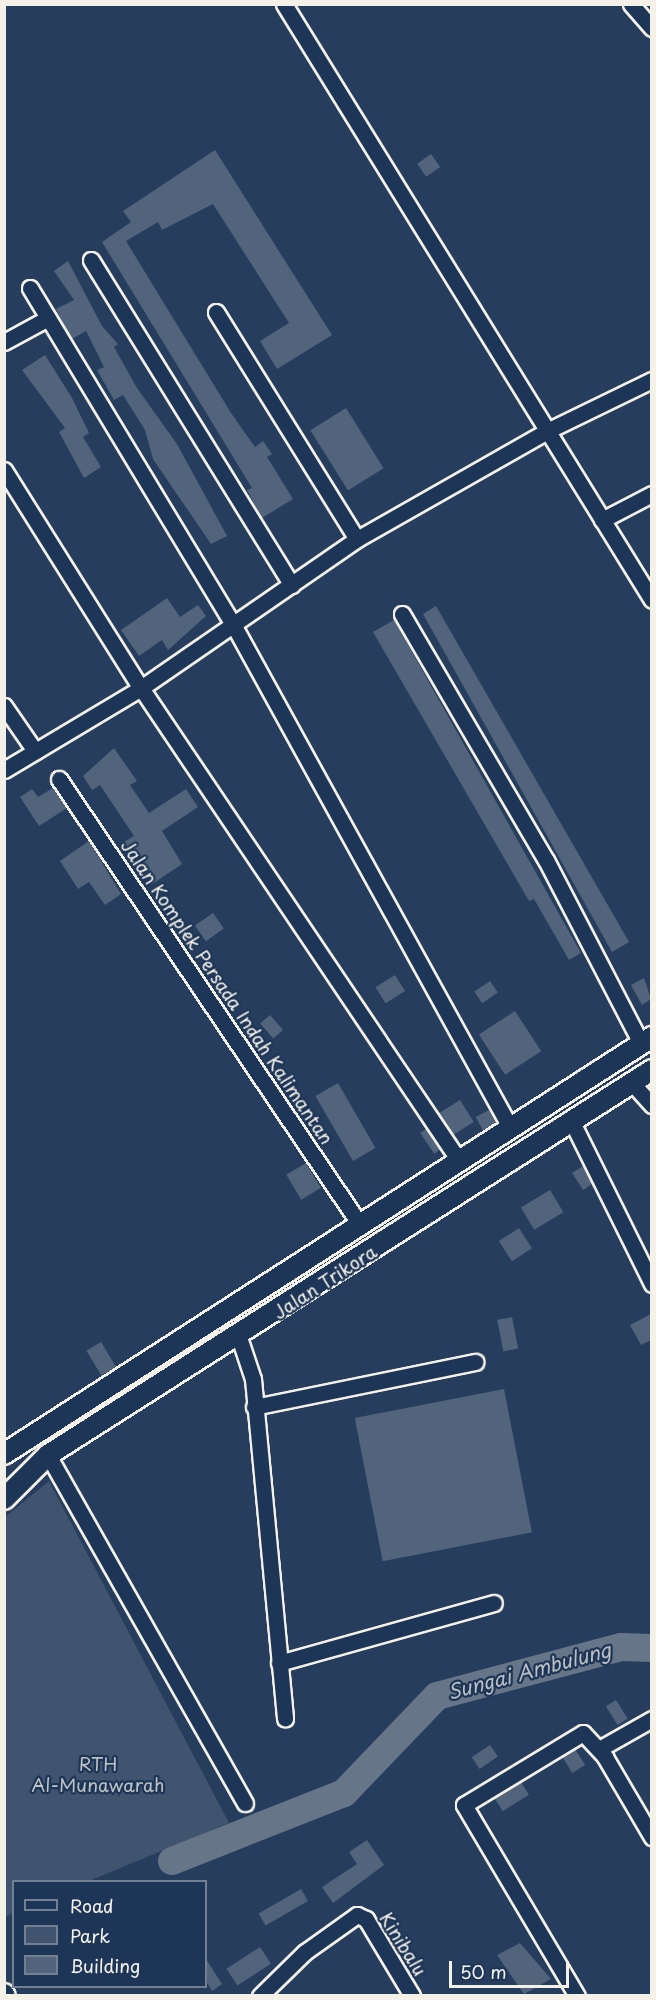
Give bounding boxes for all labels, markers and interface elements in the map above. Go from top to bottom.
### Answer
street label: Jalan Komplek Persada Indah Kalimantan [115,834,339,1150]
street label: Jalan Trikora [270,1241,380,1323]
water label: Sungai Ambulung [444,1638,614,1704]
park label: RTH Al-Munawarah [31,1754,165,1796]
legend [12,1880,207,1988]
text: Road [70,1892,114,1919]
street label: Kinibalu [375,1908,431,1980]
text: Park [70,1922,110,1949]
scale bar [452,1949,572,1987]
text: Building [70,1952,140,1979]
text: 50 m [460,1958,507,1985]

